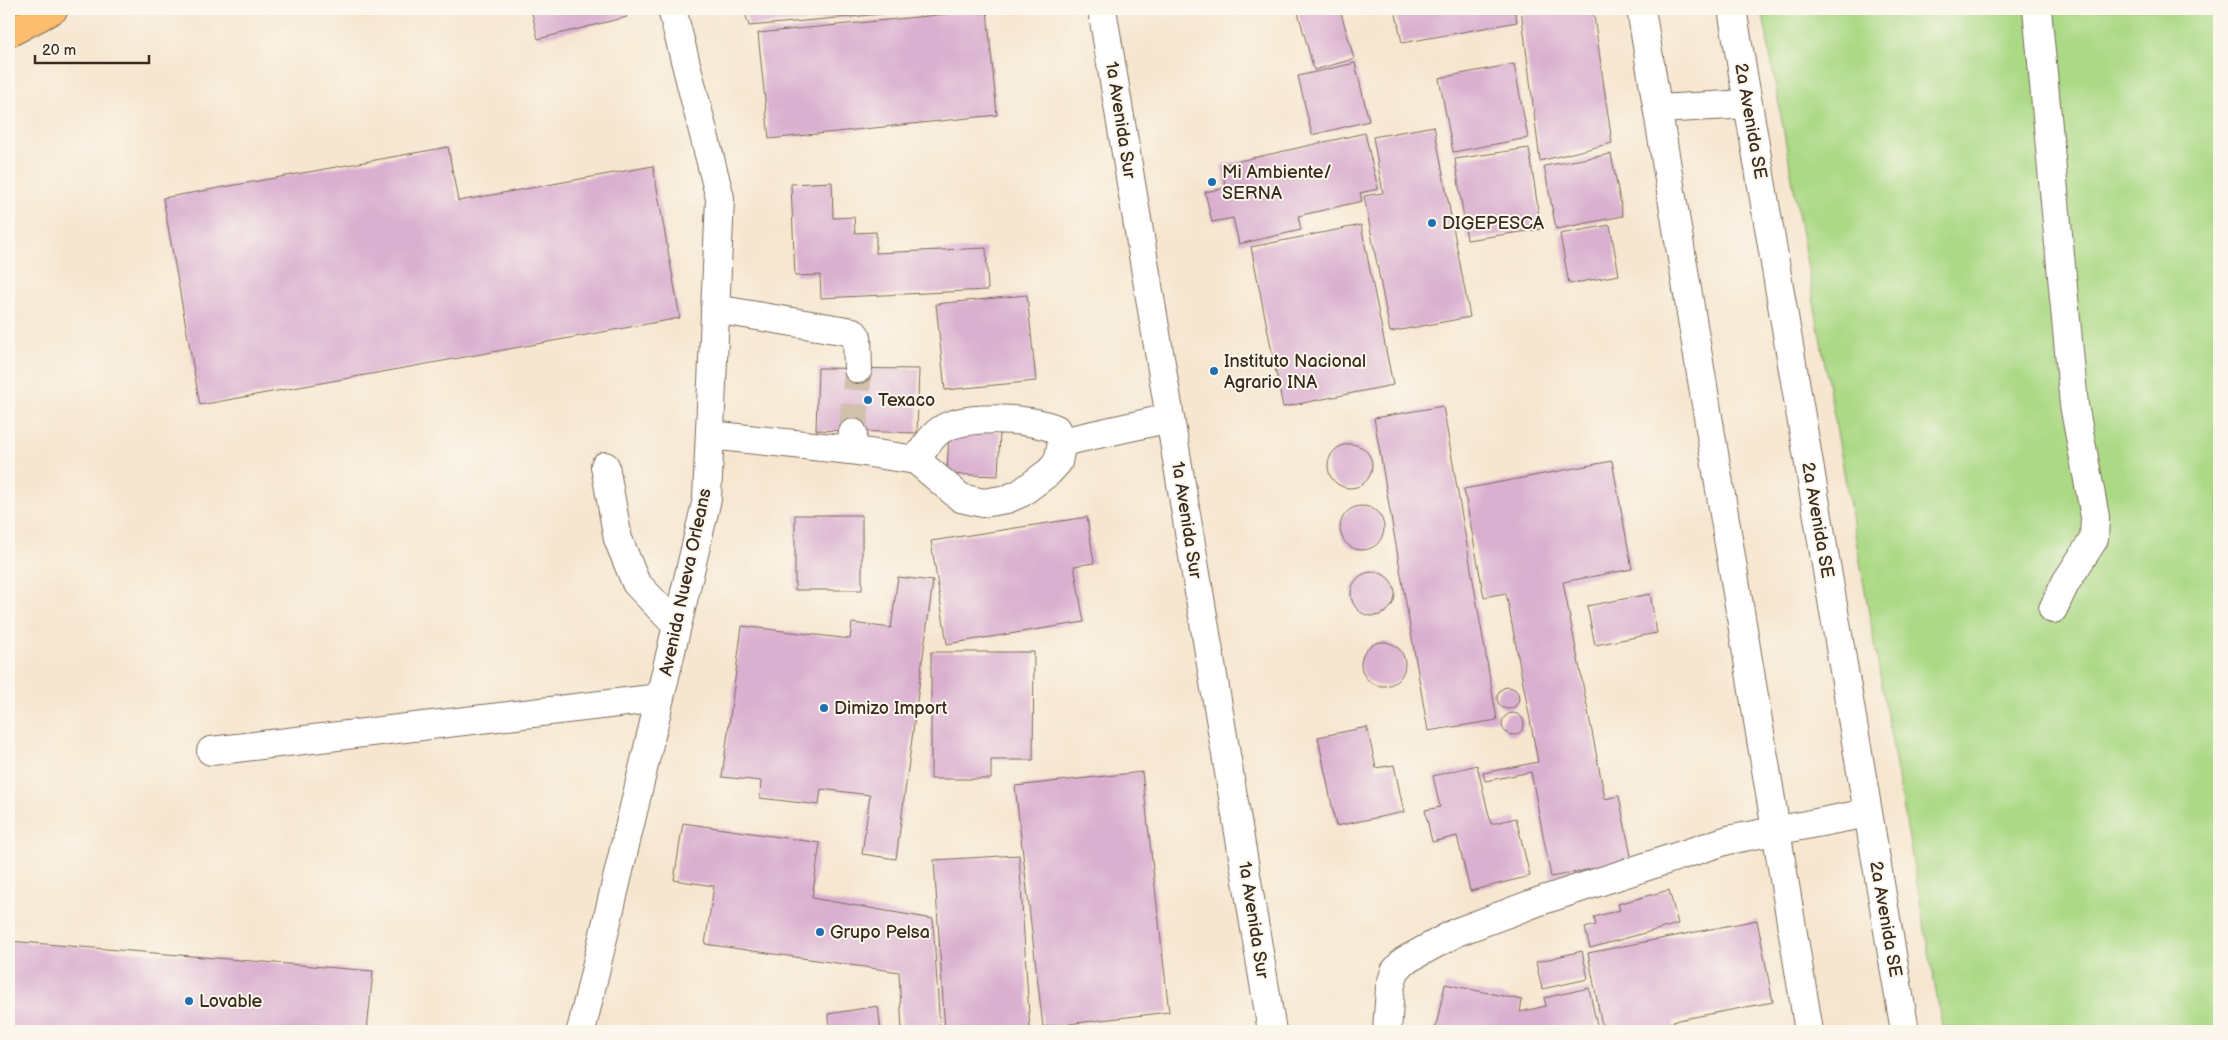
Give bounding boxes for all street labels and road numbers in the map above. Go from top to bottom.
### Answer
street label: 1a Avenida Sur [1101,60,1140,181]
street label: 2a Avenida SE [1730,61,1771,181]
street label: 1a Avenida Sur [1167,460,1206,581]
street label: 2a Avenida SE [1797,460,1838,580]
street label: Avenida Nueva Orleans [655,486,716,678]
street label: 2a Avenida SE [1865,859,1906,979]
street label: 1a Avenida Sur [1234,860,1273,981]

